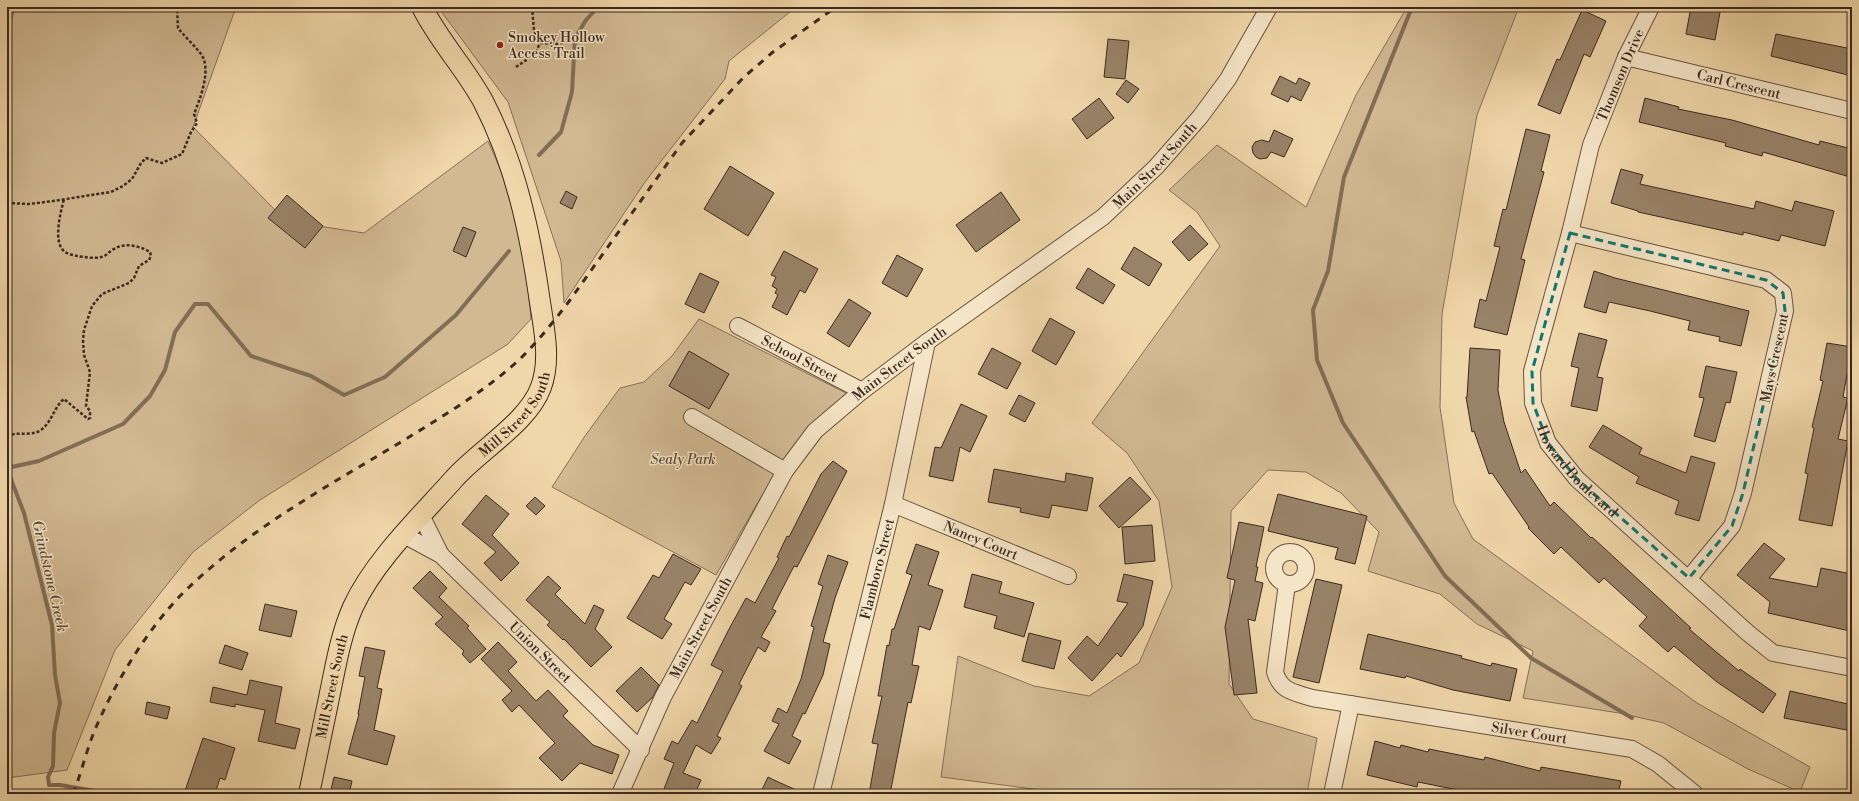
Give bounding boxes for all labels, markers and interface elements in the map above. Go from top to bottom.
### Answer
street label: Thomson Drive [1593,26,1649,124]
place label: Smokey Hollow Access Trail [507,29,605,63]
marker: Smokey Hollow Access Trail [495,40,505,50]
street label: Carl Crescent [1695,66,1782,104]
street label: Main Street South [1109,118,1202,213]
street label: Mays Crescent [1757,312,1793,405]
street label: Main Street South [849,322,951,405]
street label: School Street [758,332,841,387]
street label: Mill Street South [475,370,555,462]
street label: Howard Boulevard [1532,423,1621,522]
park label: Sealy Park [650,451,716,469]
street label: Flamboro Street [857,517,899,621]
water label: Grindstone Creek [27,518,72,634]
street label: Nancy Court [940,518,1021,565]
street label: Main Street South [666,573,737,682]
street label: Union Street [505,618,575,687]
street label: Mill Street South [313,632,353,741]
street label: Silver Court [1490,719,1569,749]

